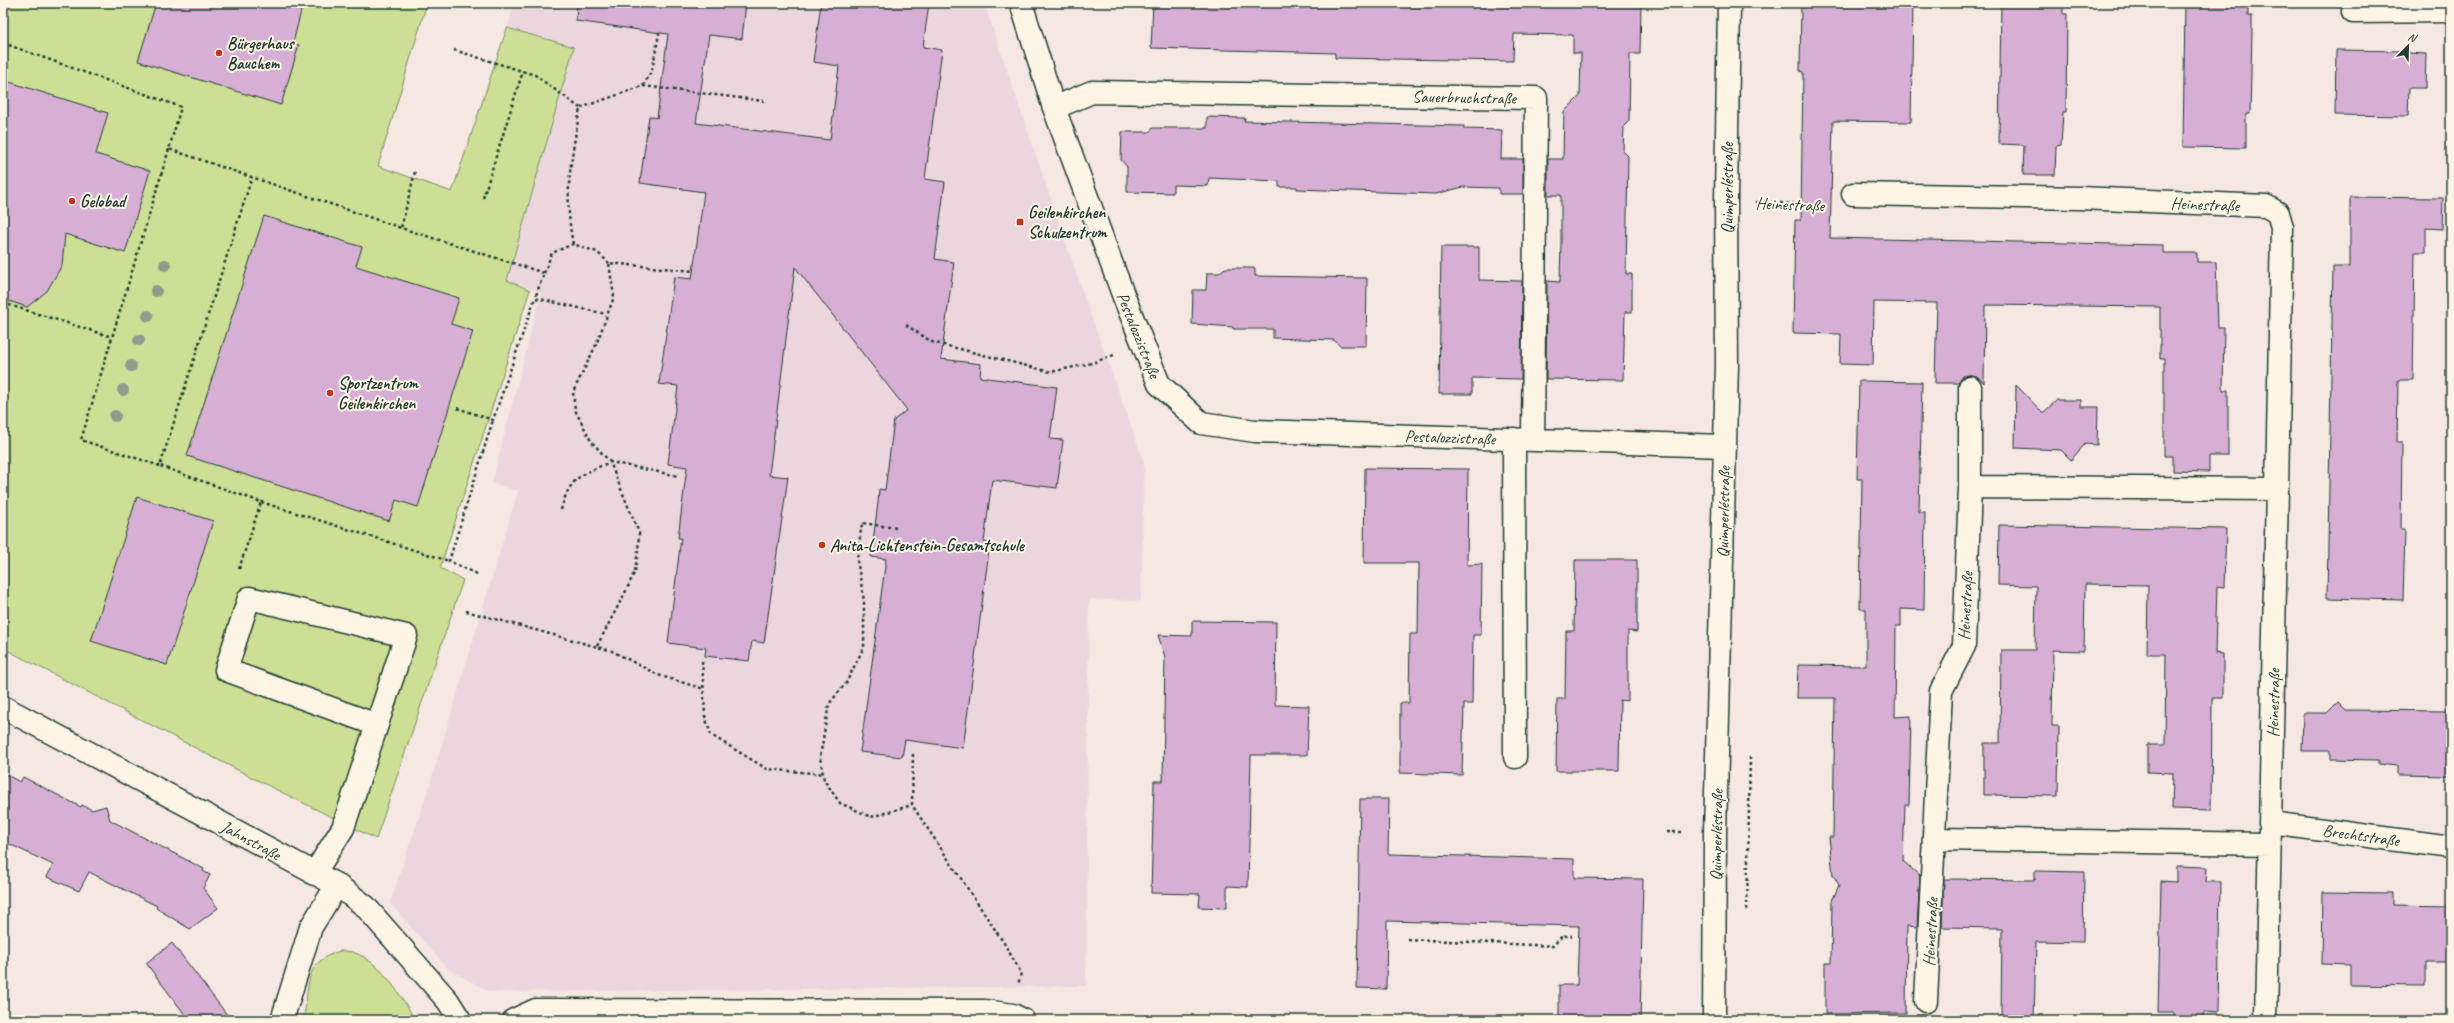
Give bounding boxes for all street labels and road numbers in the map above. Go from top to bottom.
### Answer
street label: Sauerbruchstraße [1412,86,1517,109]
street label: Quimperléstraße [1717,141,1738,234]
street label: Heinestraße [1755,193,1826,216]
street label: Heinestraße [2170,193,2241,216]
street label: Pestalozzistraße [1112,289,1166,383]
street label: Pestalozzistraße [1404,425,1497,450]
street label: Quimperléstraße [1712,465,1735,558]
street label: Heinestraße [1953,570,1978,641]
street label: Heinestraße [2262,667,2285,738]
street label: Quimperléstraße [1705,788,1728,881]
street label: Jahnstraße [216,816,286,866]
street label: Brechtstraße [2321,820,2402,851]
street label: Heinestraße [1918,896,1943,967]

